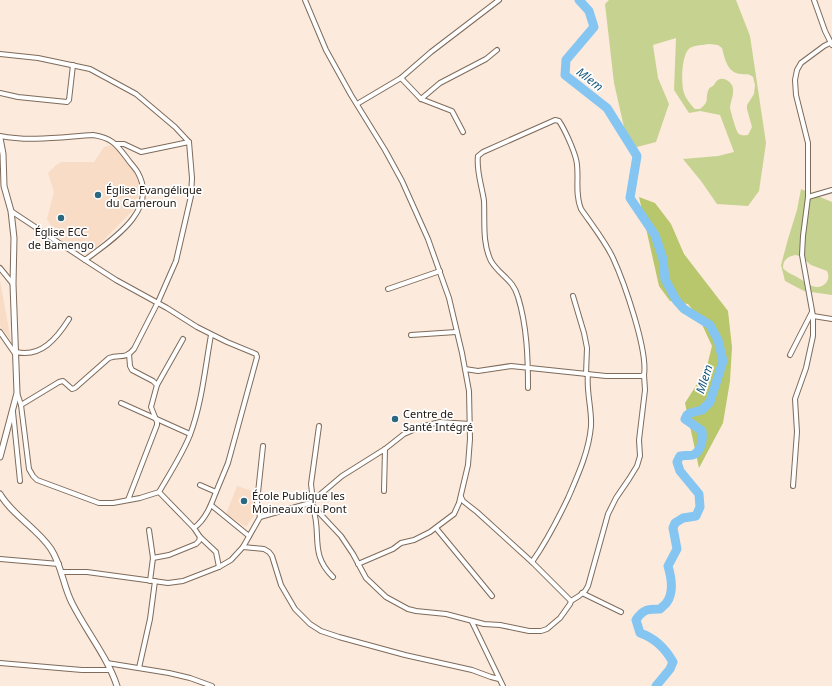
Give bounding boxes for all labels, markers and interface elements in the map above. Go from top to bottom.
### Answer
water label: Mlem [573,63,607,95]
place label: Église Evangélique du Cameroun [106,182,202,210]
marker: Église Evangélique du Cameroun [93,190,103,200]
marker: Église ECC de Bamengo [56,213,66,223]
place label: Église ECC de Bamengo [28,224,94,252]
water label: Mlem [691,362,717,396]
place label: Centre de Santé Intégré [403,406,473,434]
marker: Centre de Santé Intégré [390,414,400,424]
place label: École Publique les Moineaux du Pont [252,488,347,516]
marker: École Publique les Moineaux du Pont [239,496,249,506]

